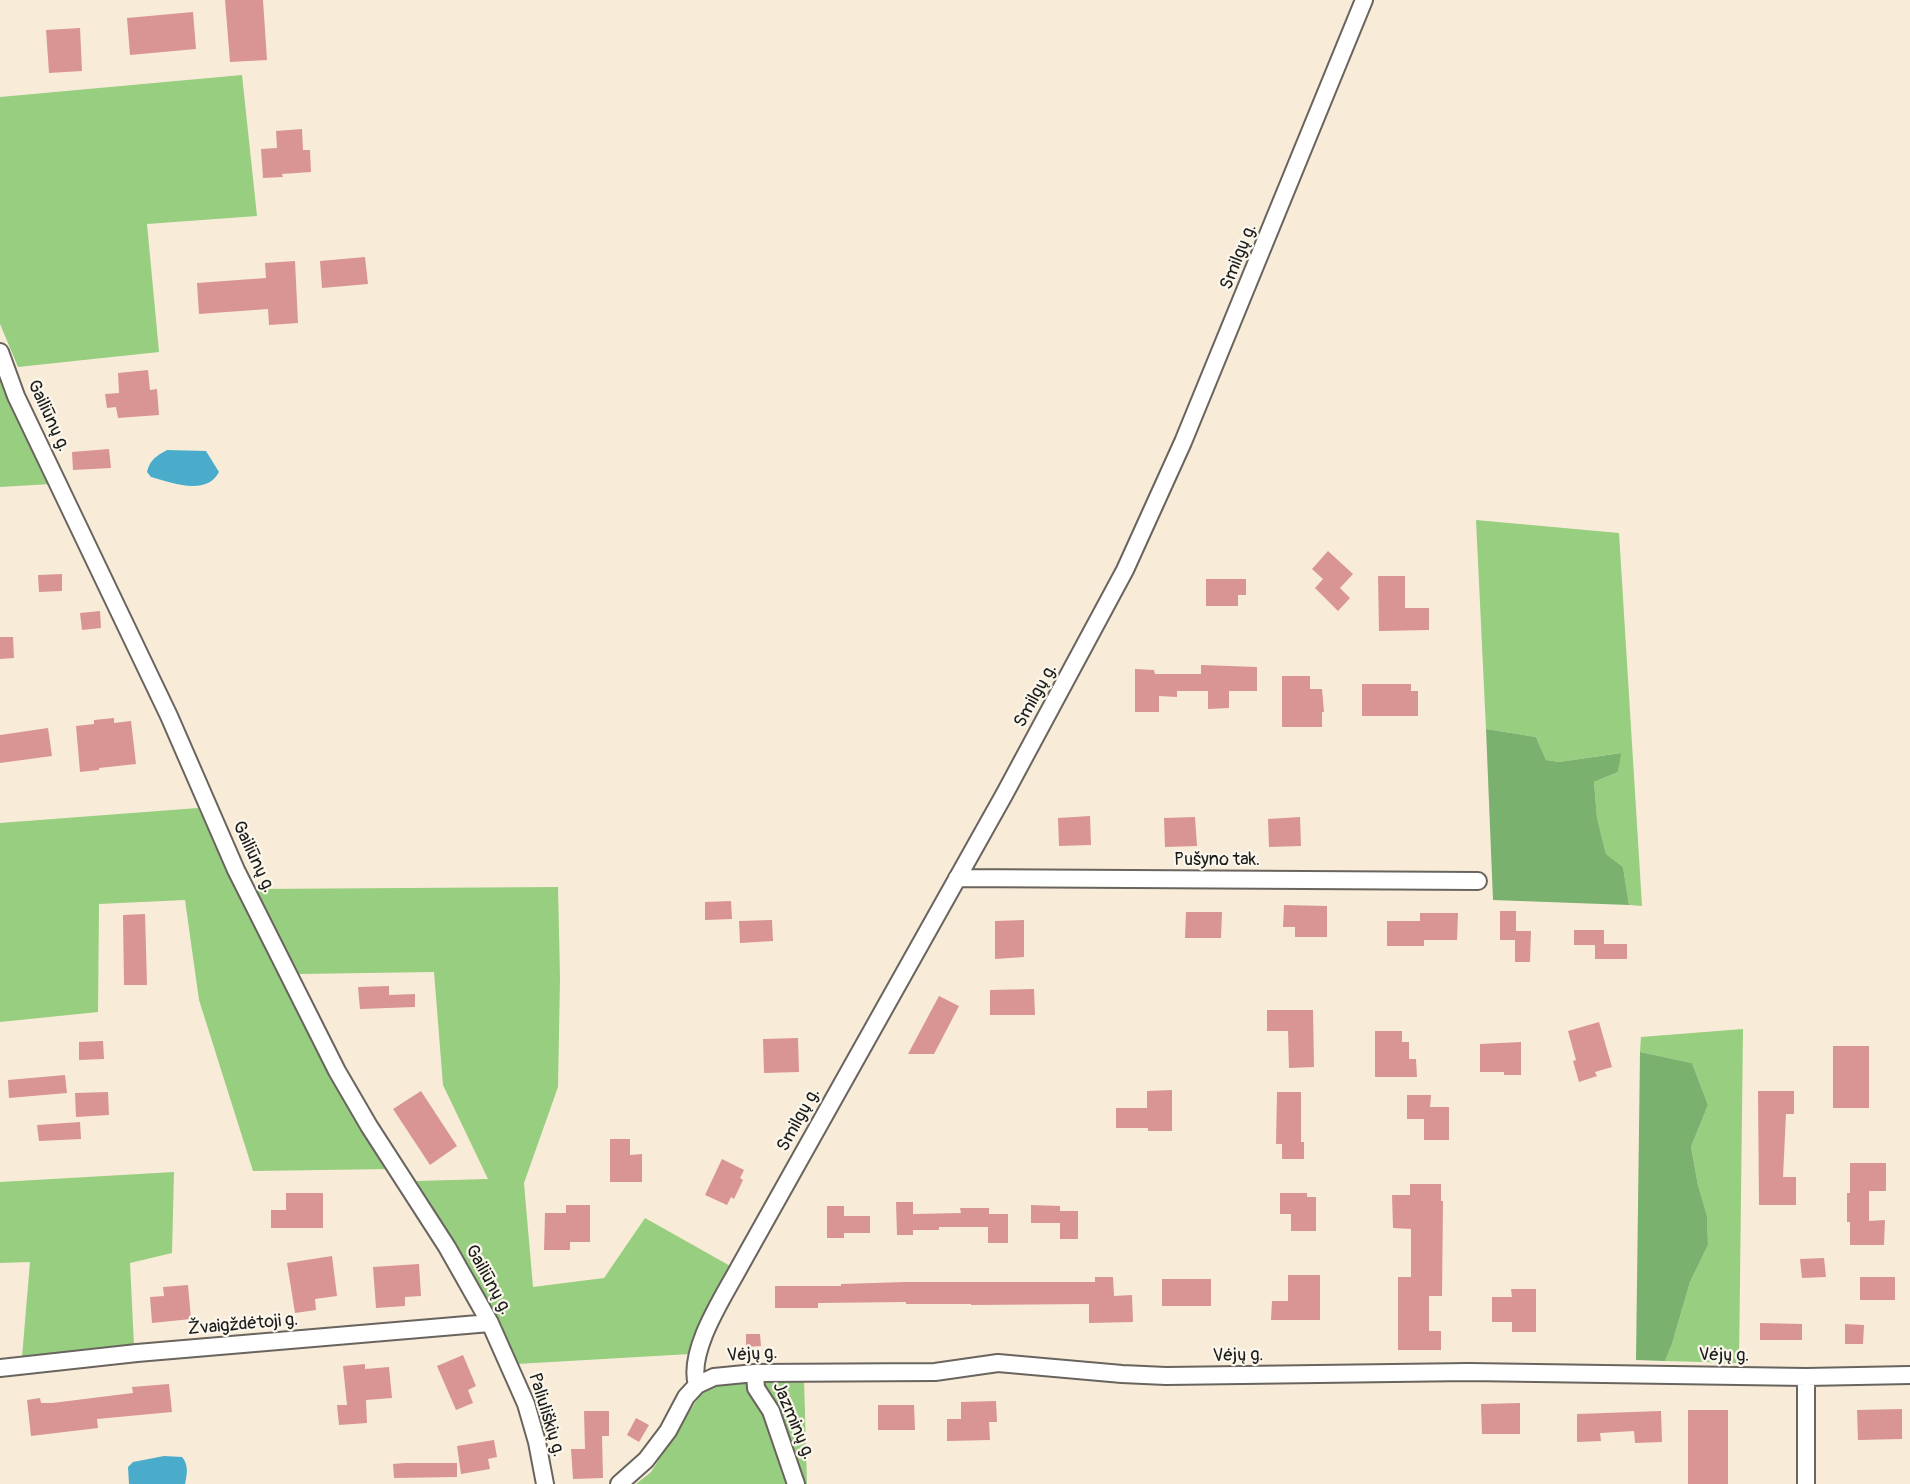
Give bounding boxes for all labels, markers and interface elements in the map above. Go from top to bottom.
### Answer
street label: Smilgų g. [1216,221,1262,293]
street label: Gailiūnų g. [22,377,74,455]
street label: Smilgų g. [1010,660,1062,732]
street label: Gailiūnų g. [227,818,279,896]
street label: Pušyno tak. [1174,849,1260,871]
street label: Smilgų g. [773,1084,825,1156]
street label: Gailiūnų g. [460,1241,516,1319]
street label: Žvaigždėtoji g. [187,1309,299,1341]
street label: Vėjų g. [726,1343,778,1367]
street label: Vėjų g. [1212,1345,1264,1367]
street label: Vėjų g. [1698,1345,1750,1367]
street label: Paliuliškių g. [523,1370,569,1460]
street label: Jazminų g. [767,1379,819,1463]

